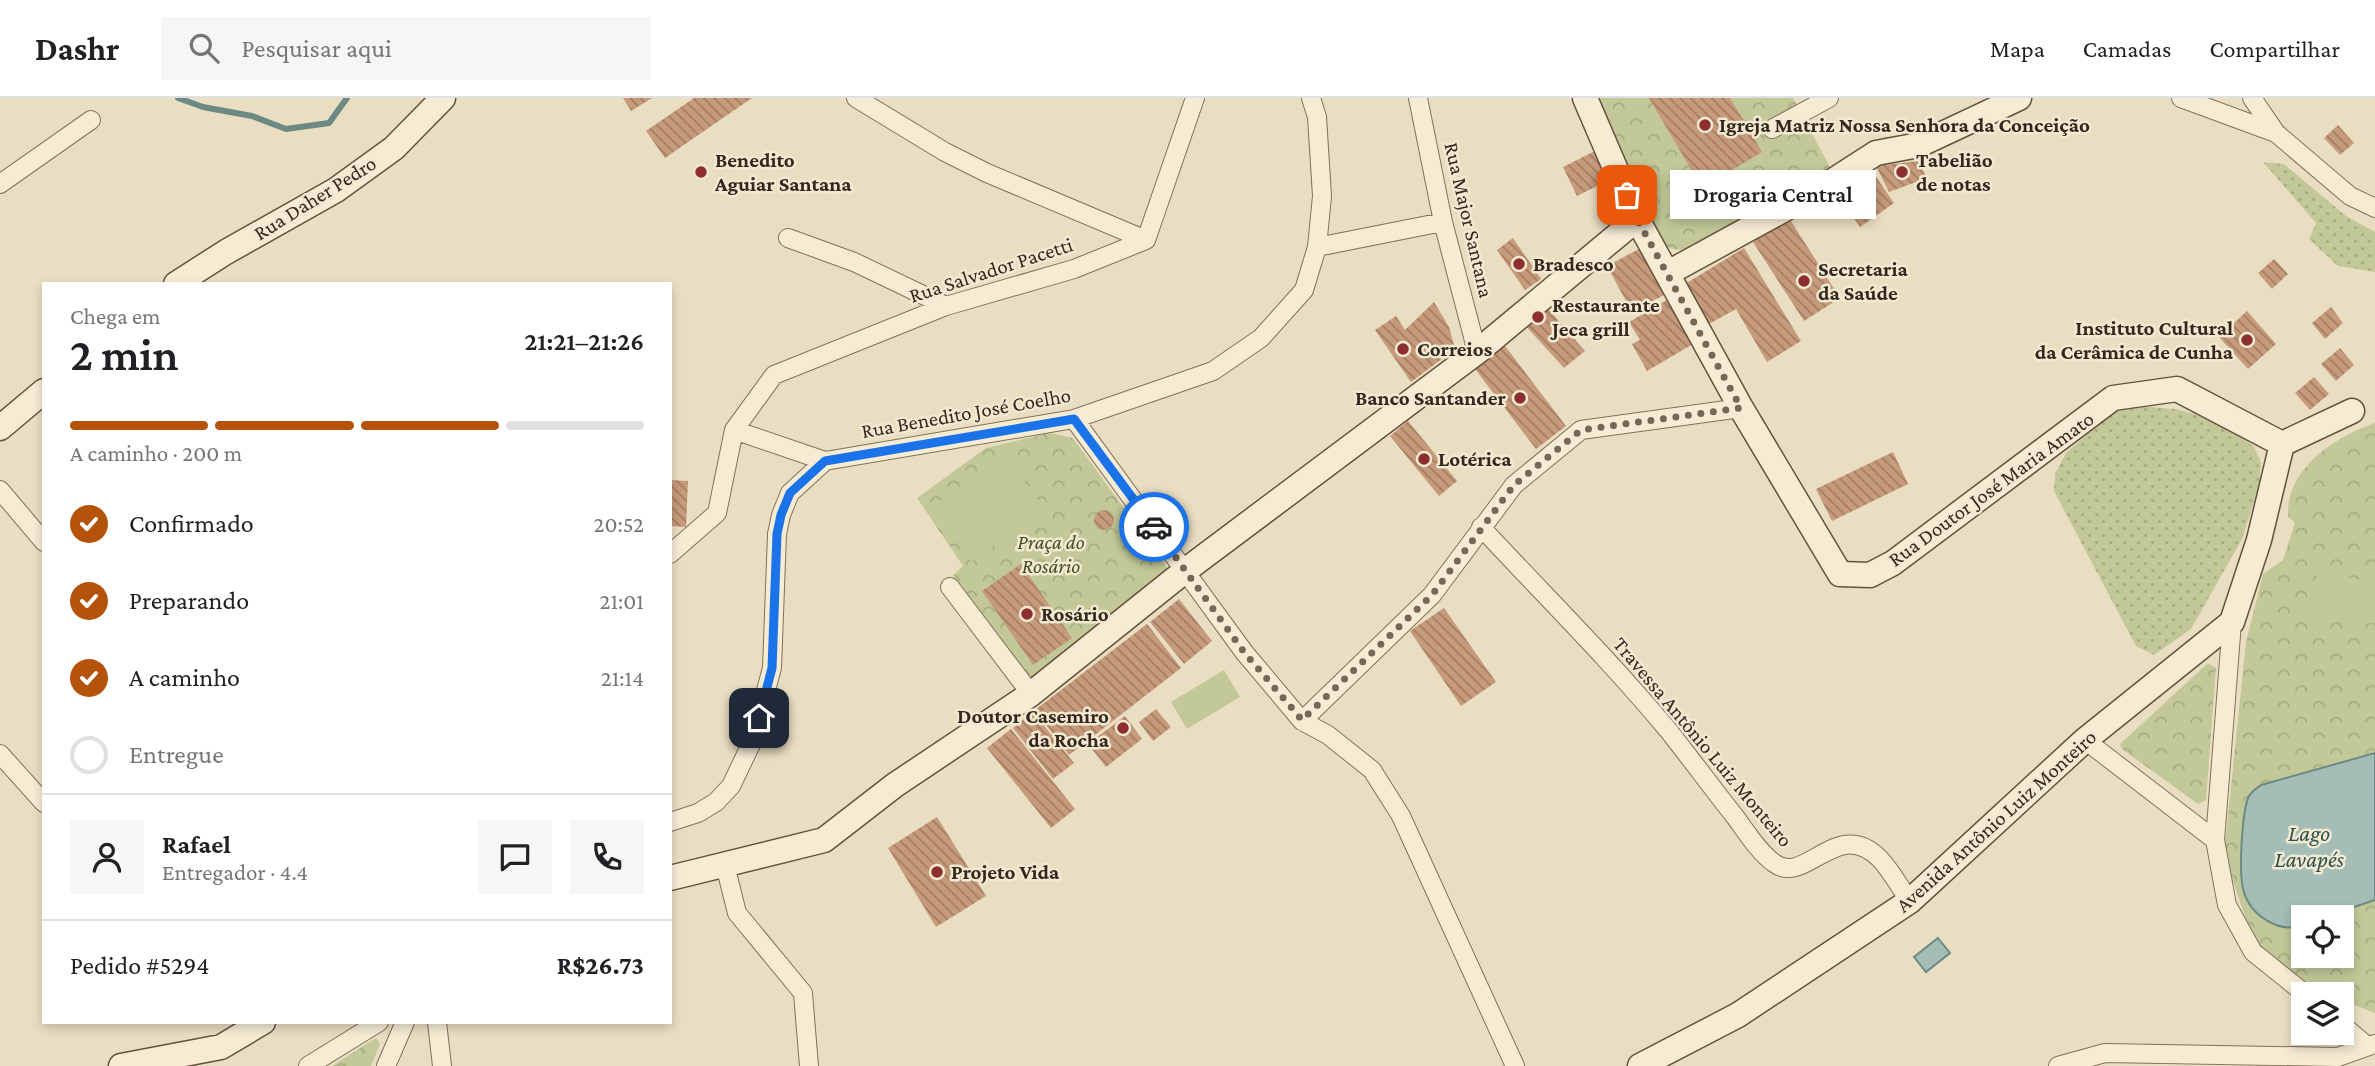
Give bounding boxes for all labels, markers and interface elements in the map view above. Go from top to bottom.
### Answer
search box [161,17,651,80]
icon: search [185,29,223,67]
text: Dashr [35,30,119,67]
text: Pesquisar aqui [241,34,392,63]
text: Mapa [1990,35,2045,62]
text: Camadas [2083,35,2171,62]
text: Compartilhar [2209,35,2340,62]
place label: Igreja Matriz Nossa Senhora da Conceição [1719,113,2090,137]
marker: Igreja Matriz Nossa Senhora da Conceição [1697,117,1713,133]
street label: Rua Major Santana [1439,140,1499,300]
place label: Benedito Aguiar Santana [714,148,852,196]
place label: Tabelião de notas [1916,148,1993,196]
street label: Rua Daher Pedro [249,151,381,245]
marker: Benedito Aguiar Santana [693,164,709,180]
marker: Tabelião de notas [1894,164,1910,180]
pin [1597,165,1657,225]
callout: Drogaria Central [1669,170,1876,220]
icon: bag [1608,176,1646,214]
text: Drogaria Central [1693,181,1853,207]
street label: Rua Salvador Pacetti [906,232,1076,308]
place label: Bradesco [1533,252,1614,276]
marker: Bradesco [1511,256,1527,272]
place label: Secretaria da Saúde [1818,257,1908,305]
marker: Secretaria da Saúde [1796,273,1812,289]
place label: Restaurante Jeca grill [1550,293,1660,341]
text: Chega em [70,303,161,329]
marker: Restaurante Jeca grill [1530,309,1546,325]
place label: Instituto Cultural da Cerâmica de Cunha [2035,316,2234,364]
text: 21:21–21:26 [524,327,644,356]
text: 2 min [70,329,178,380]
marker: Instituto Cultural da Cerâmica de Cunha [2239,332,2255,348]
place label: Correios [1417,337,1493,361]
marker: Correios [1395,341,1411,357]
street label: Rua Benedito José Coelho [859,383,1073,443]
place label: Banco Santander [1355,386,1507,410]
marker: Banco Santander [1512,390,1528,406]
street label: Rua Doutor José Maria Amato [1884,406,2098,572]
text: A caminho · 200 m [70,440,242,466]
place label: Lotérica [1438,447,1512,471]
marker: Lotérica [1416,451,1432,467]
courier [1119,492,1189,562]
icon: check [70,505,108,543]
icon: car [1135,508,1173,546]
text: Confirmado [129,509,254,538]
text: 20:52 [594,511,644,537]
park label: Praça do Rosário [1017,530,1085,578]
icon: check [70,582,108,620]
text: Preparando [129,586,249,615]
text: 21:01 [600,588,644,614]
place label: Rosário [1041,602,1109,626]
marker: Rosário [1019,606,1035,622]
street label: Travessa Antônio Luiz Monteiro [1608,632,1798,852]
icon: check [70,659,108,697]
text: A caminho [129,663,240,692]
text: 21:14 [601,665,644,691]
pin [729,688,789,748]
icon: home [740,699,778,737]
place label: Doutor Casemiro da Rocha [957,704,1110,752]
marker: Doutor Casemiro da Rocha [1115,720,1131,736]
street label: Avenida Antônio Luiz Monteiro [1891,725,2101,917]
text: Entregue [129,740,224,769]
button: person [70,820,144,894]
button: chat [478,820,552,894]
button: phone [570,820,644,894]
water label: Lago Lavapés [2274,820,2345,872]
text: Rafael [162,830,231,859]
text: Entregador · 4.4 [162,859,308,885]
place label: Projeto Vida [951,860,1060,884]
marker: Projeto Vida [929,864,945,880]
map controls [2291,905,2354,1045]
button: locate [2291,905,2354,968]
text: Pedido #5294 [70,951,210,980]
text: R$26.73 [557,951,644,980]
button: layers [2291,982,2354,1045]

